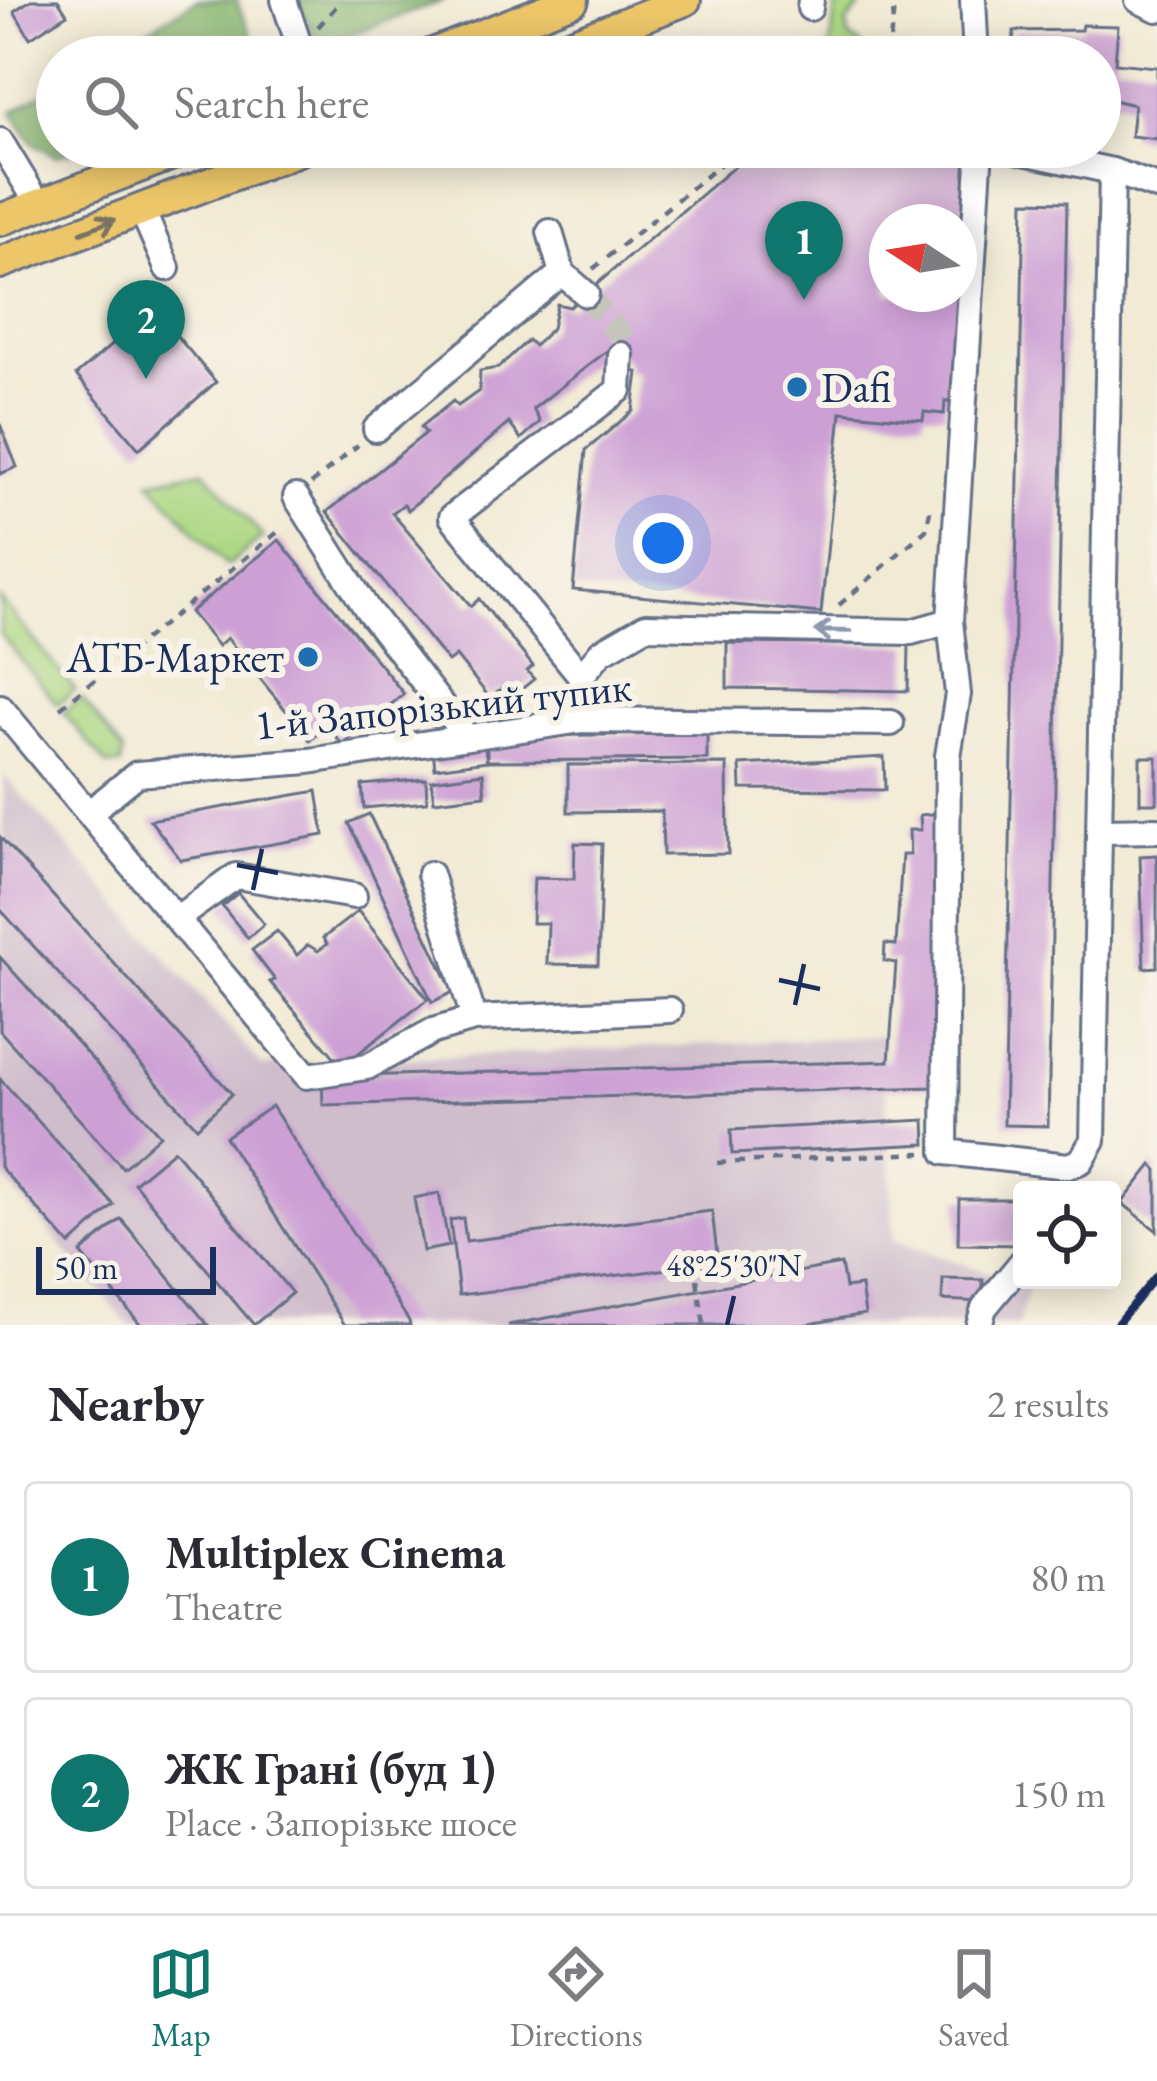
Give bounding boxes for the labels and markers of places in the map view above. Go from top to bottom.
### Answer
pin: 1 [765,201,843,300]
pin: 2 [107,280,185,379]
place label: Dafi [821,360,891,415]
marker: Dafi [784,374,810,400]
place label: АТБ-Маркет [65,630,284,685]
marker: АТБ-Маркет [295,644,321,670]

